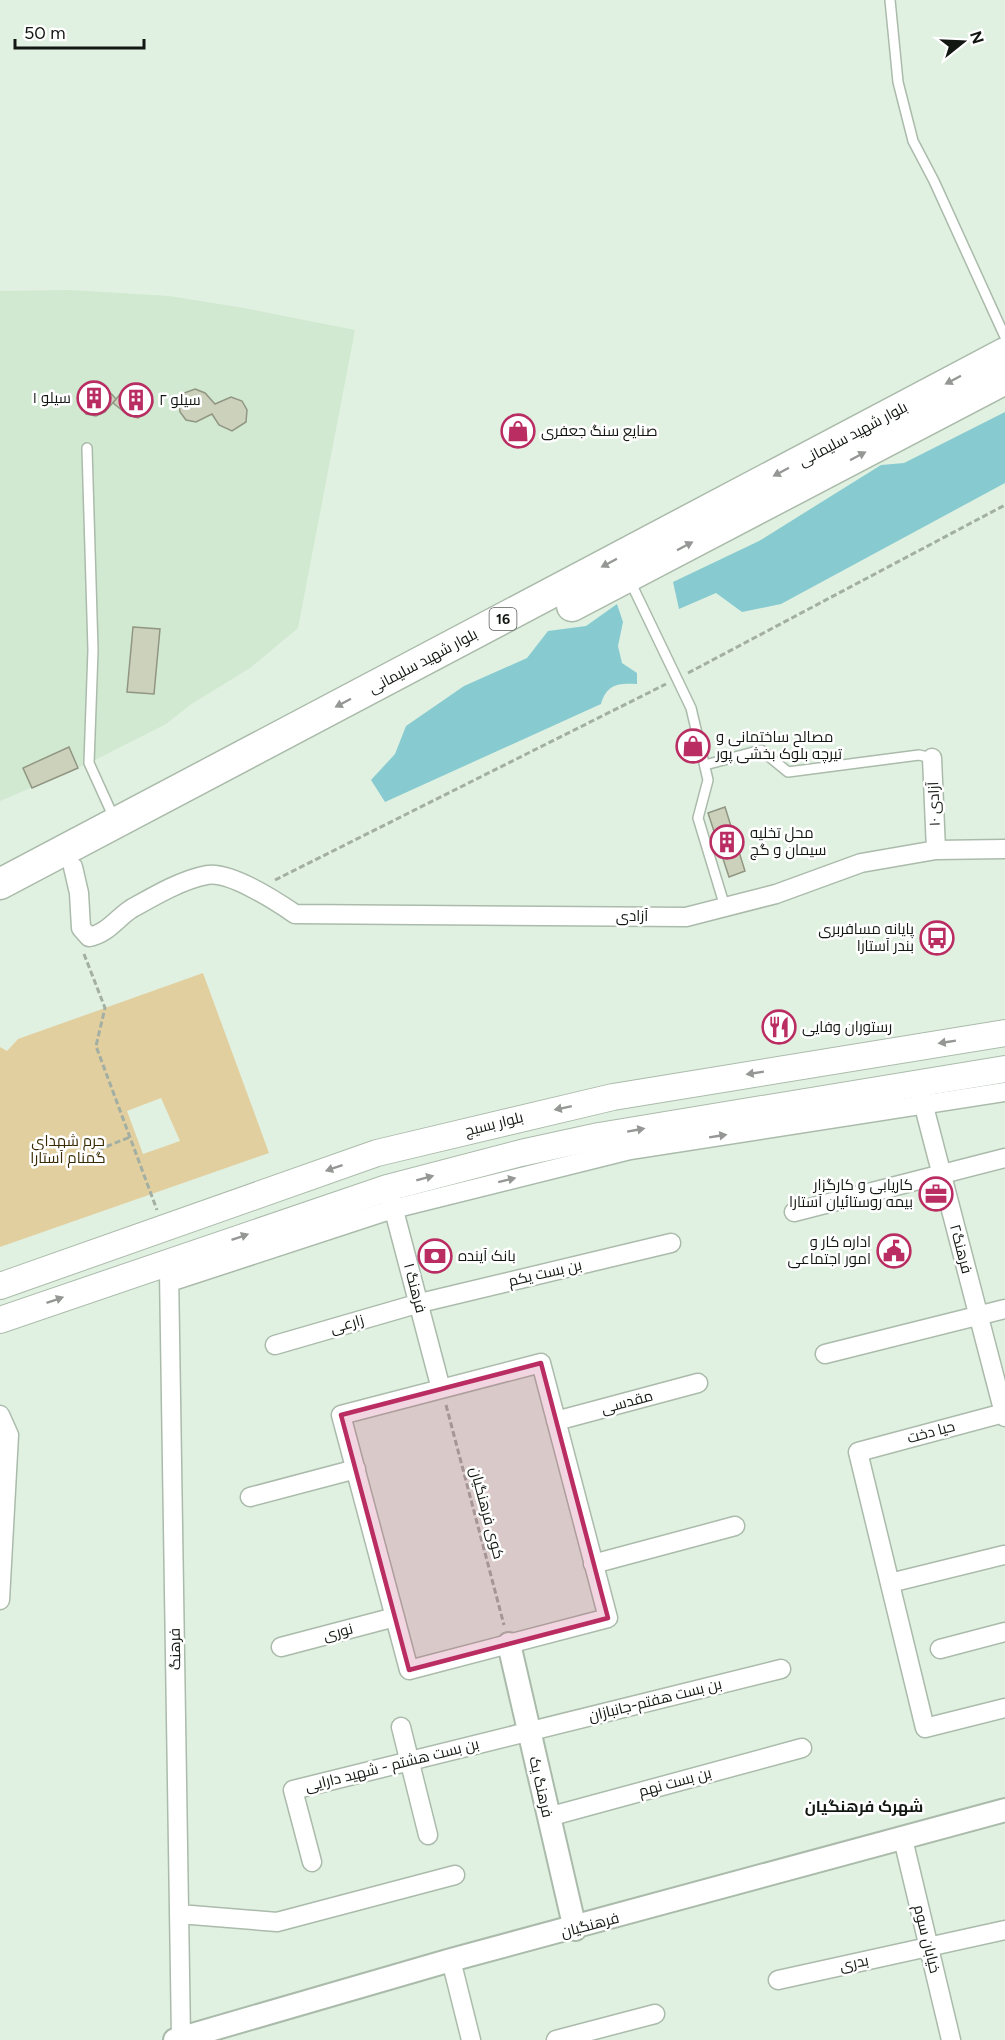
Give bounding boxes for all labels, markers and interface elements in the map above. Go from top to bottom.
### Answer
scale bar [15,12,144,50]
north arrow [933,12,993,72]
text: 50 m [24,22,66,44]
text: N [966,29,988,46]
one-way arrow [945,375,962,385]
building icon: سیلو ۱ [76,380,112,416]
building icon: سیلو ۲ [118,382,154,418]
place label: سیلو ۱ [33,389,71,407]
place label: سیلو ۲ [159,391,201,409]
street label: بلوار شهید سلیمانی [796,398,911,471]
shop icon: صنایع سنگ جعفری [500,413,536,449]
place label: صنایع سنگ جعفری [541,422,657,442]
one-way arrow [849,451,866,461]
one-way arrow [772,466,790,476]
one-way arrow [676,542,694,552]
one-way arrow [600,558,617,568]
road number: 16 [490,608,516,630]
street label: بلوار شهید سلیمانی [366,625,481,698]
one-way arrow [335,698,352,708]
shop icon: مصالح ساختمانی و تیرچه بلوک بخشی پور [675,728,711,764]
place label: مصالح ساختمانی و تیرچه بلوک بخشی پور [715,728,842,764]
street label: آزادی ۱۰ [924,781,945,827]
building icon: محل تخلیه سیمان و گچ [709,824,745,860]
place label: محل تخلیه سیمان و گچ [750,824,827,861]
street label: آزادی [616,907,648,926]
place label: پایانه مسافربری بندر آستارا [818,920,914,955]
bus stop icon: پایانه مسافربری بندر آستارا [919,920,955,956]
restaurant icon: رستوران وفایی [761,1009,797,1045]
place label: رستوران وفایی [802,1018,892,1037]
one-way arrow [938,1038,957,1047]
one-way arrow [745,1069,764,1078]
one-way arrow [554,1103,572,1113]
street label: بلوار بسیج [463,1108,526,1142]
one-way arrow [626,1125,645,1134]
park label: حرم شهدای گمنام آستارا [30,1132,106,1168]
one-way arrow [709,1132,728,1141]
one-way arrow [325,1164,343,1174]
one-way arrow [416,1172,435,1182]
one-way arrow [498,1175,516,1185]
place label: کاریابی و کارگزار بیمه روستائیان آستارا [789,1176,913,1212]
office icon: کاریابی و کارگزار بیمه روستائیان آستارا [918,1176,954,1212]
street label: فرهنگ۲ [946,1222,976,1276]
one-way arrow [231,1232,249,1241]
place label: اداره کار و امور اجتماعی [788,1233,871,1269]
public building icon: اداره کار و امور اجتماعی [876,1233,912,1269]
bank icon: بانک آینده [417,1238,453,1274]
place label: بانک آینده [458,1247,516,1265]
street label: بن بست یکم [507,1256,584,1291]
street label: فرهنگ ۱ [400,1261,430,1315]
one-way arrow [46,1295,64,1305]
street label: زارعی [328,1311,366,1338]
street label: مقدسی [599,1386,655,1419]
street label: حیا دخت [905,1417,957,1447]
street label: کوی فرهنگیان [465,1465,508,1561]
street label: نوری [321,1619,355,1646]
street label: فرهنگ [166,1628,184,1670]
street label: بن بست هفتم-جانبازان [587,1675,724,1726]
street label: بن بست هشتم - شهید دارایی [303,1735,481,1796]
street label: فرهنگ یک [525,1755,557,1819]
street label: بن بست نهم [637,1764,714,1801]
district label: شهرک فرهنگیان [805,1797,923,1816]
street label: خیابان سوم [909,1903,944,1975]
street label: فرهنگیان [559,1909,621,1942]
street label: بدری [838,1951,870,1976]

